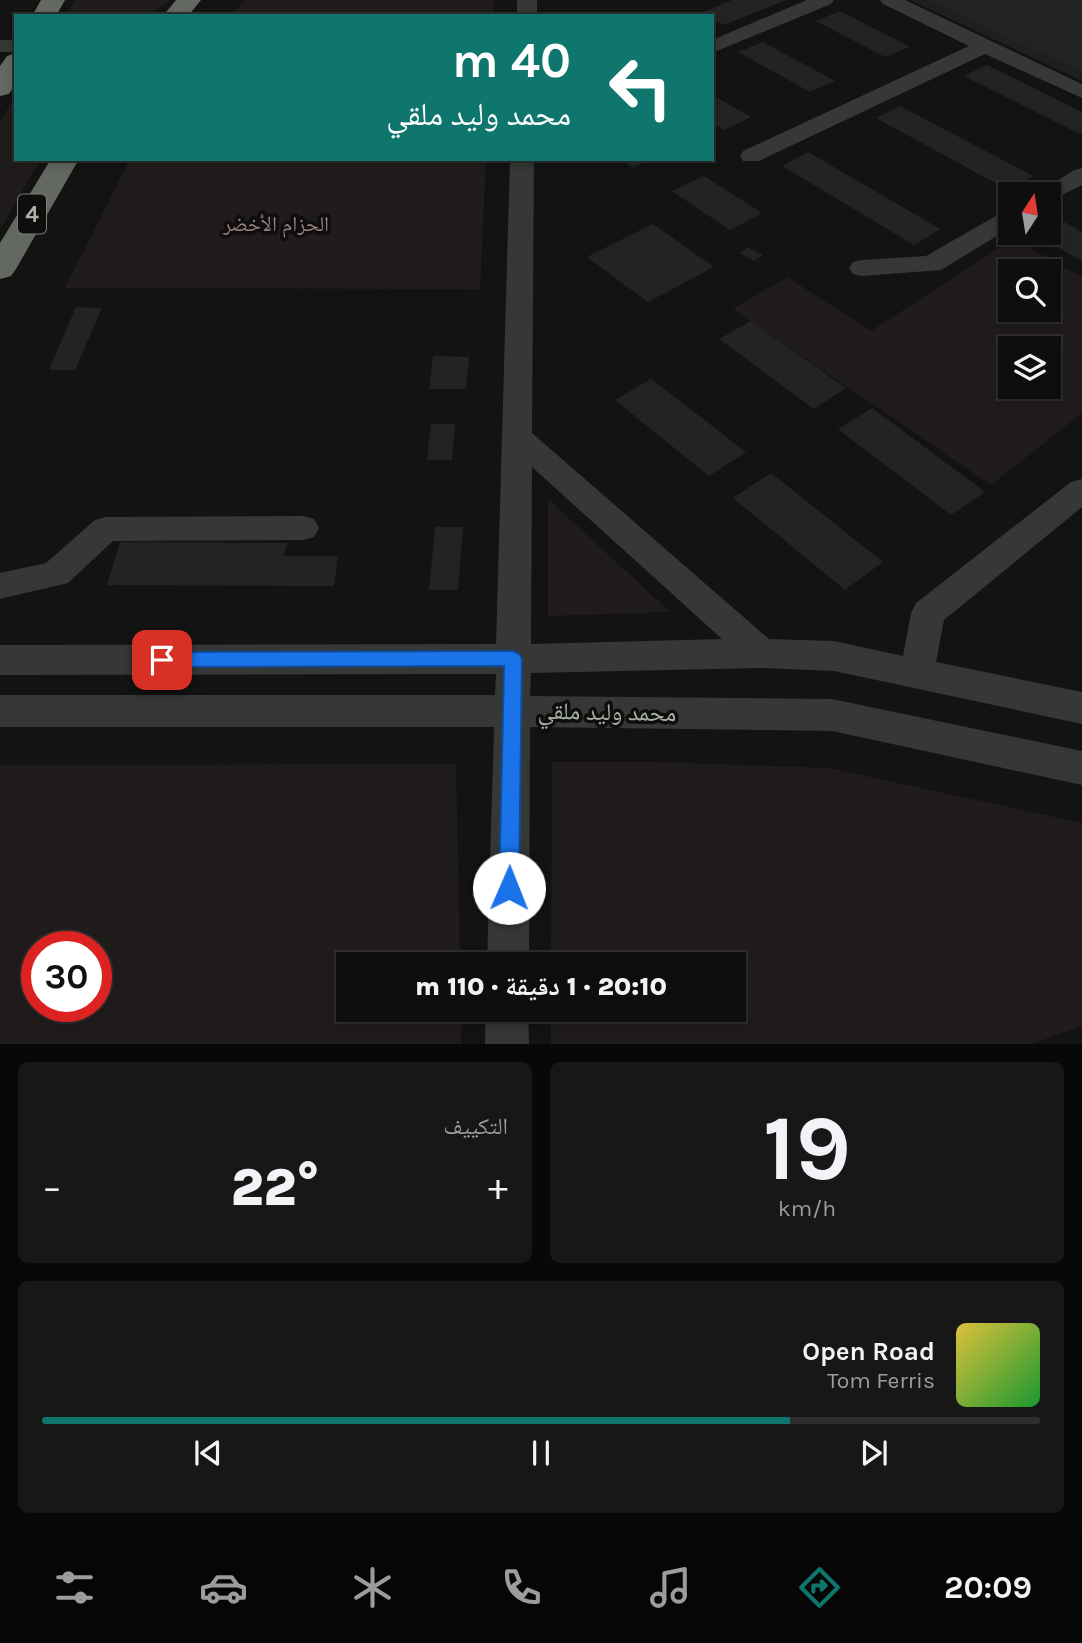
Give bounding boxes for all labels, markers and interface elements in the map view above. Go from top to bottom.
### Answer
text: 40 m [452,32,571,89]
icon: left [595,42,686,133]
text: محمد وليد ملقي [386,96,571,133]
north arrow [998,182,1060,245]
map controls [998,182,1061,399]
road number: 4 [18,195,46,234]
park label: الحزام الأخضر [222,212,329,238]
button: search [998,259,1061,322]
button: layers [998,336,1061,399]
pin [132,630,192,690]
icon: arrive [143,641,181,679]
street label: محمد وليد ملقي [537,697,677,732]
position arrow [472,851,546,925]
speed limit sign: 30 [21,931,112,1022]
text: 20:10 · 1 دقيقة · 110 m [415,971,667,1002]
text: 19 [763,1096,851,1202]
text: التكييف [443,1113,508,1140]
text: 22° [231,1157,319,1218]
text: − [42,1165,62,1210]
text: + [488,1165,508,1210]
text: km/h [778,1195,836,1222]
text: Open Road [802,1336,935,1367]
text: Tom Ferris [827,1367,935,1394]
icon: previous [189,1434,227,1472]
icon: pause [522,1434,560,1472]
icon: next [855,1434,893,1472]
icon: filters [50,1563,99,1612]
icon: car [199,1563,248,1612]
icon: climate [348,1563,397,1612]
icon: phone [497,1563,546,1612]
icon: music [646,1563,695,1612]
icon: directions [795,1563,844,1612]
text: 20:09 [944,1569,1032,1606]

